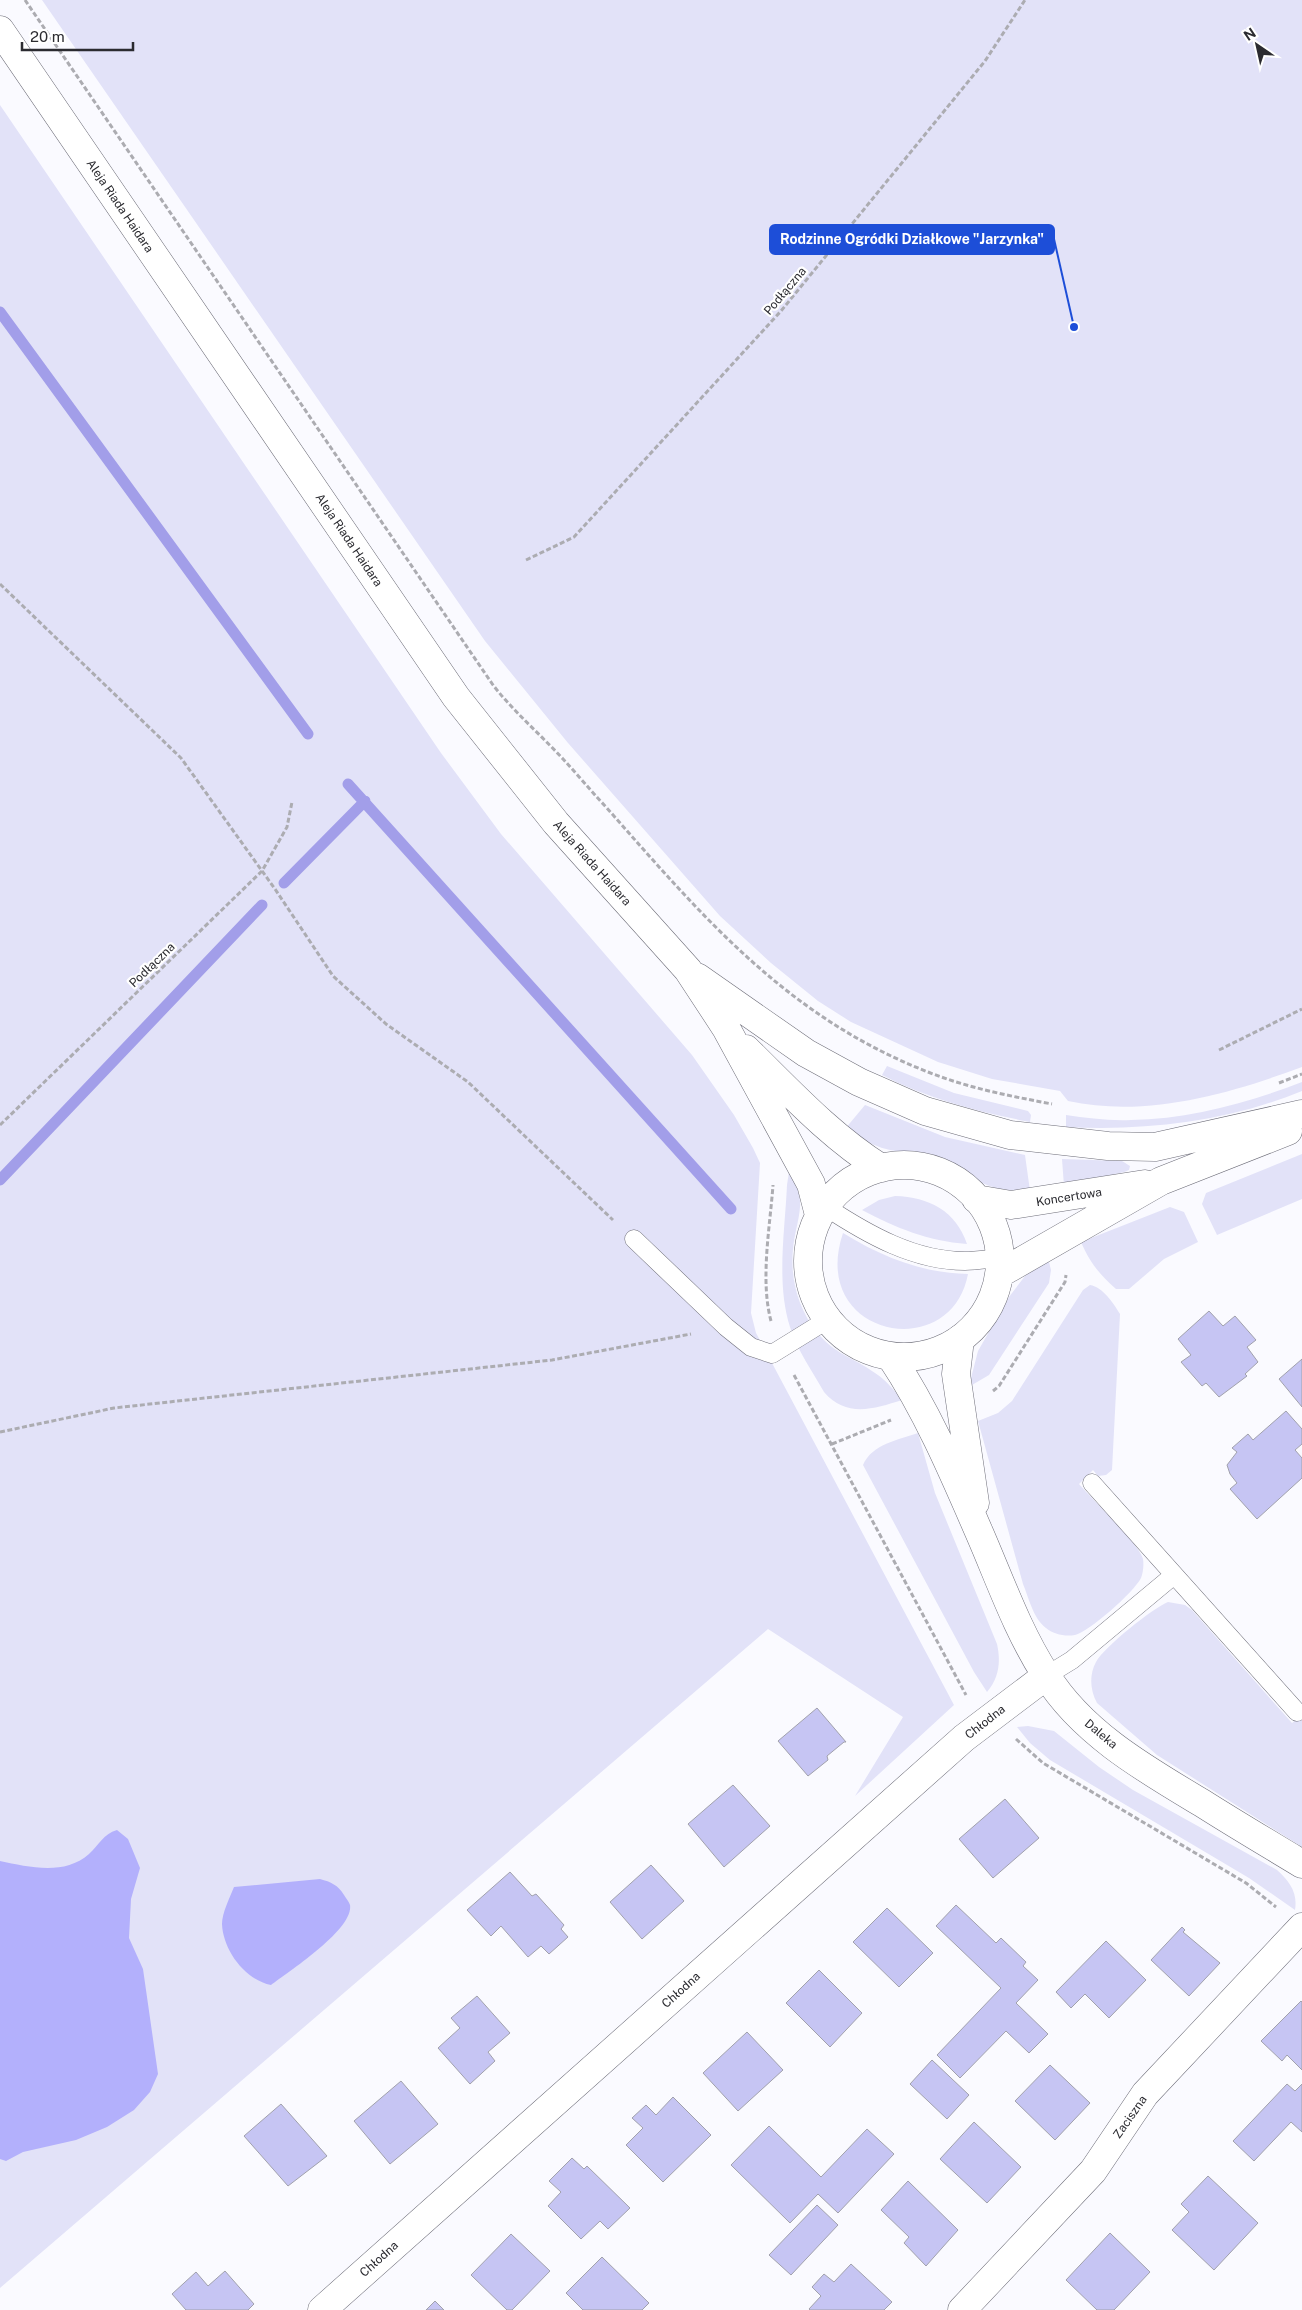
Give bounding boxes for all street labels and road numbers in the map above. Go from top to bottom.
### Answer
street label: Aleja Riada Haidara [84,157,156,255]
street label: Podłączna [761,264,809,318]
street label: Aleja Riada Haidara [313,491,385,589]
street label: Aleja Riada Haidara [550,818,634,908]
street label: Podłączna [126,940,178,990]
street label: Koncertowa [1035,1185,1103,1209]
street label: Chłodna [962,1702,1008,1742]
street label: Daleka [1082,1716,1120,1752]
street label: Chłodna [659,1969,703,2011]
street label: Zaciszna [1110,2093,1150,2141]
street label: Chłodna [357,2238,401,2280]

